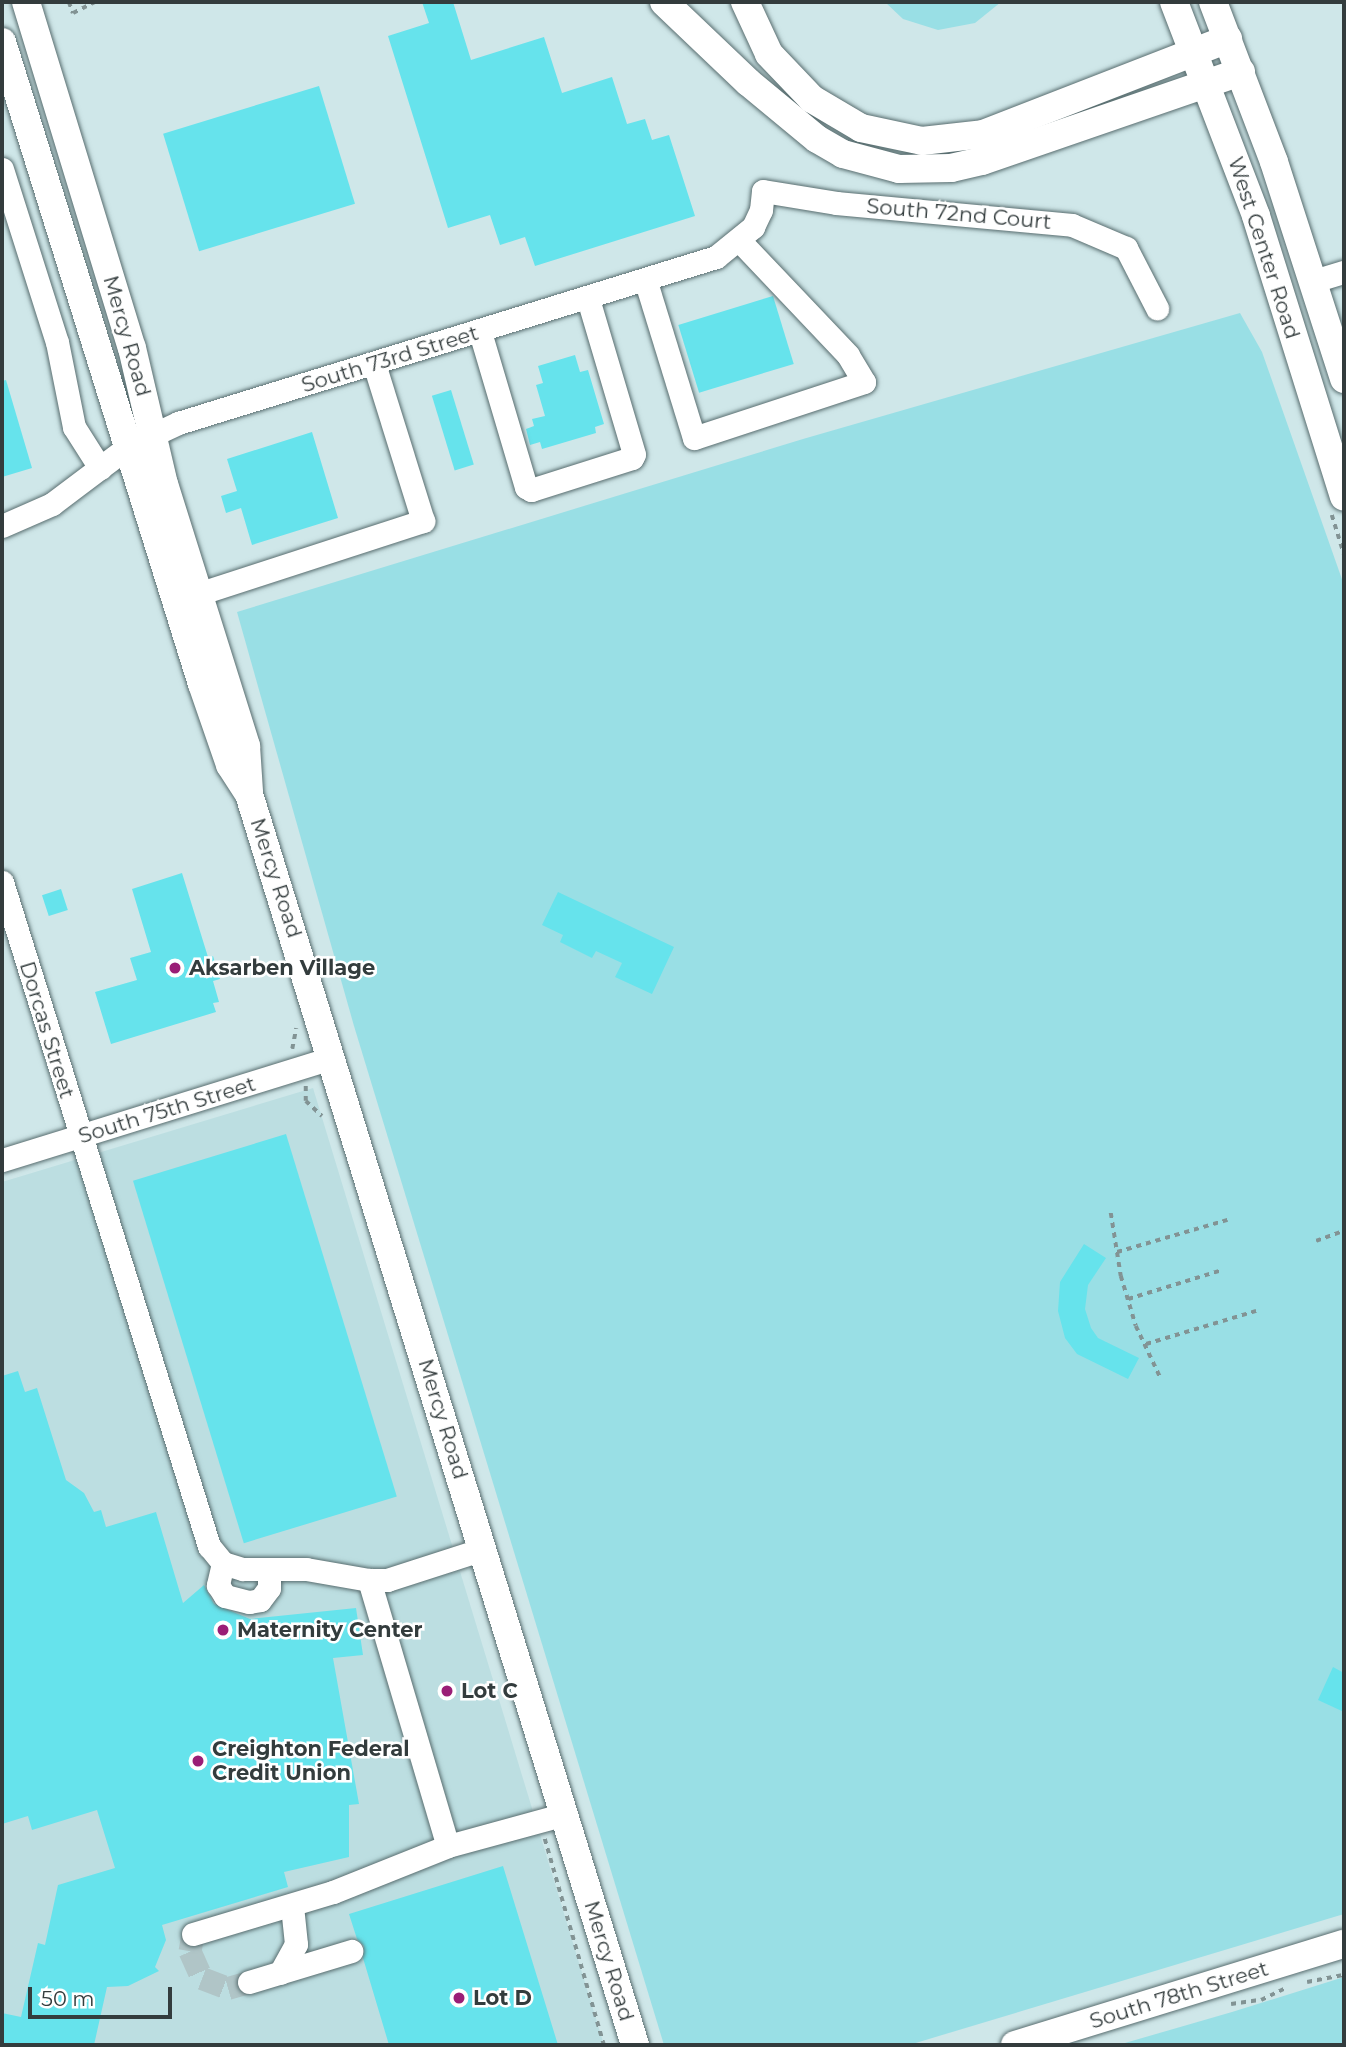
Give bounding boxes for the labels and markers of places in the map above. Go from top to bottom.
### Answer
place label: Aksarben Village [189,955,375,981]
marker: Aksarben Village [167,960,183,976]
place label: Maternity Center [237,1617,423,1643]
marker: Maternity Center [215,1622,231,1638]
place label: Lot C [461,1678,518,1704]
marker: Lot C [439,1683,455,1699]
place label: Creighton Federal Credit Union [212,1736,410,1786]
marker: Creighton Federal Credit Union [190,1753,206,1769]
place label: Lot D [473,1985,532,2011]
marker: Lot D [451,1990,467,2006]

